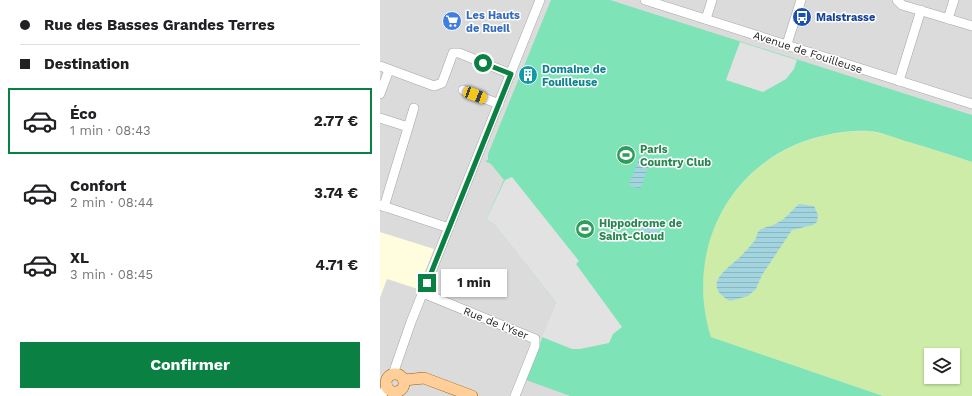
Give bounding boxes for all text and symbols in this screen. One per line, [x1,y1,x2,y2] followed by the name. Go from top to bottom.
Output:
[791,6,813,28] bus stop icon: Maistrasse
[466,9,520,35] place label: Les Hauts de Rueil
[441,10,463,32] supermarket icon: Les Hauts de Rueil
[816,11,875,24] place label: Maistrasse
[44,16,275,34] text: Rue des Basses Grandes Terres
[752,29,864,76] street label: Avenue de Fouilleuse
[474,54,492,72] route start
[44,55,129,73] text: Destination
[542,63,606,89] place label: Domaine de Fouilleuse
[517,64,539,86] building icon: Domaine de Fouilleuse
[462,85,488,105] car
[22,103,58,139] icon: car
[70,105,97,123] text: Éco
[314,112,358,130] text: 2.77 €
[70,123,151,138] text: 1 min · 08:43
[640,143,711,169] place label: Paris Country Club
[615,144,637,166] sports icon: Paris Country Club
[22,175,58,211] icon: car
[70,177,126,195] text: Confort
[314,184,358,202] text: 3.74 €
[70,195,154,210] text: 2 min · 08:44
[599,217,682,243] place label: Hippodrome de Saint-Cloud
[574,218,596,240] sports icon: Hippodrome de Saint-Cloud
[22,247,58,283] icon: car
[70,249,89,267] text: XL
[315,256,358,274] text: 4.71 €
[70,267,153,282] text: 3 min · 08:45
[441,269,507,297] callout: 1 min
[418,274,436,292] route end
[457,275,491,290] text: 1 min
[461,305,531,343] street label: Rue de l'Yser
[20,342,360,388] button: Confirmer
[924,348,960,384] map controls
[924,348,960,384] button: layers

